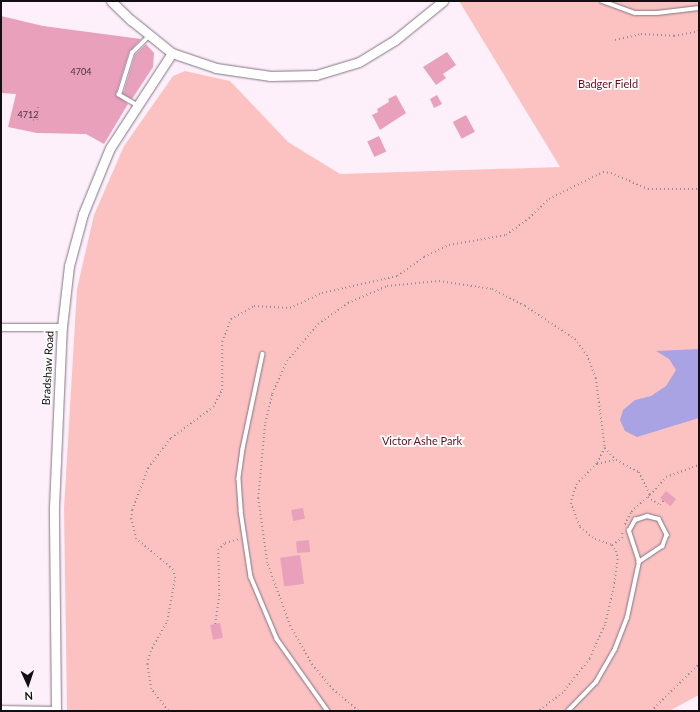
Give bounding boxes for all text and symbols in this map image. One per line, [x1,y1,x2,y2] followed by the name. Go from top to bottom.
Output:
[71,67,91,77] house number: 4704
[578,77,638,91] park label: Badger Field
[18,110,38,120] house number: 4712
[39,330,57,406] street label: Bradshaw Road
[382,434,462,448] park label: Victor Ashe Park
[8,664,48,704] north arrow
[24,690,33,703] text: N

